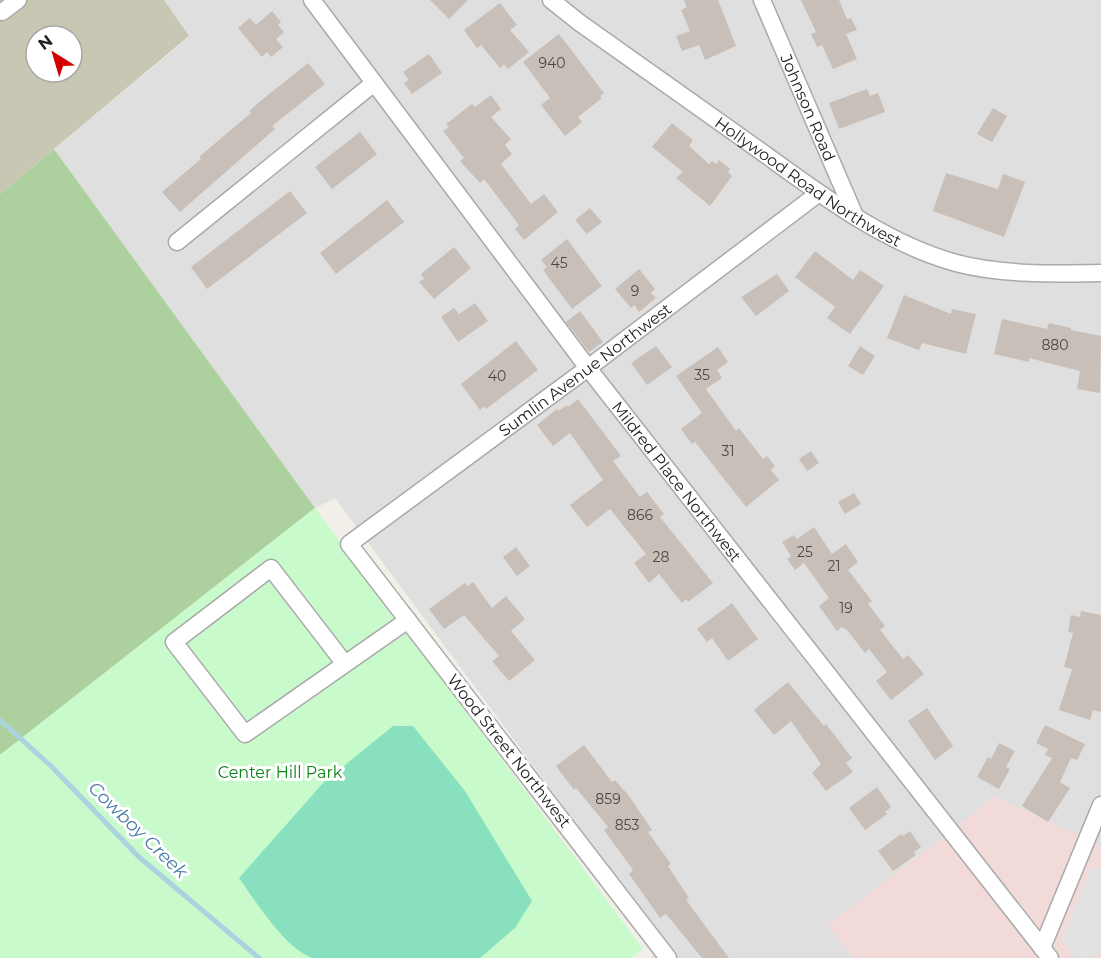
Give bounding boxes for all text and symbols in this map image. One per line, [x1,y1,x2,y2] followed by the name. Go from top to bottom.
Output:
[24,24,84,84] north arrow
[34,31,56,54] text: N
[777,50,840,164] street label: Johnson Road
[538,54,566,72] house number: 940
[711,113,905,250] street label: Hollywood Road Northwest
[550,254,568,272] house number: 45
[631,282,639,300] house number: 9
[495,299,675,440] street label: Sumlin Avenue Northwest
[1041,336,1069,354] house number: 880
[694,366,710,384] house number: 35
[488,367,506,385] house number: 40
[608,397,746,566] street label: Mildred Place Northwest
[722,442,734,460] house number: 31
[627,506,653,524] house number: 866
[797,543,813,561] house number: 25
[653,548,670,566] house number: 28
[827,557,841,575] house number: 21
[839,599,853,617] house number: 19
[443,671,575,832] street label: Wood Street Northwest
[218,763,343,782] park label: Center Hill Park
[84,777,193,884] water label: Cowboy Creek
[595,790,621,808] house number: 859
[615,816,639,834] house number: 853

